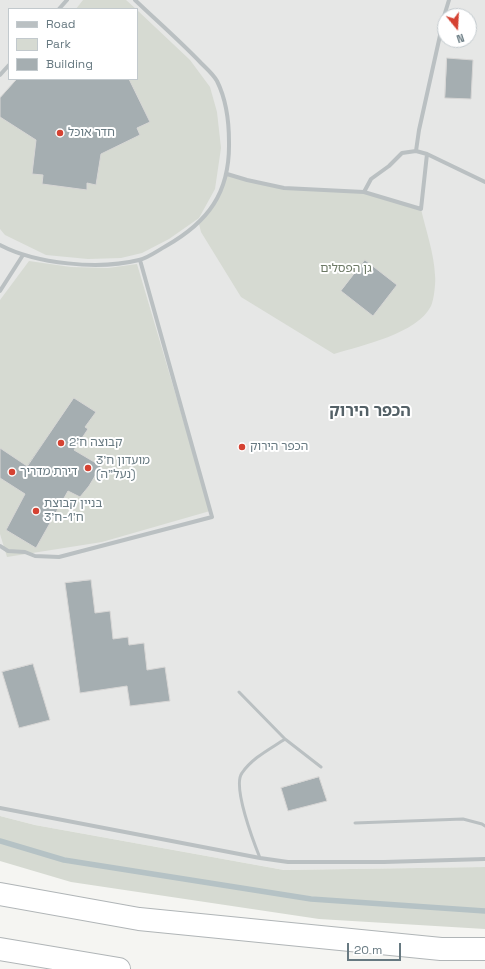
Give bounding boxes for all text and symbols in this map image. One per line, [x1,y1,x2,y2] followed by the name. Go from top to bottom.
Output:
[8,8,138,80] legend
[437,8,477,48] north arrow
[46,16,75,32] text: Road
[455,31,466,46] text: N
[46,36,71,52] text: Park
[46,56,93,72] text: Building
[68,126,115,140] place label: חדר אוכל
[55,128,65,138] marker: חדר אוכל
[320,262,372,276] park label: גן הפסלים
[329,402,411,422] district label: הכפר הירוק
[69,436,122,450] place label: קבוצה ח'2
[56,438,66,448] marker: קבוצה ח'2
[250,440,308,454] place label: הכפר הירוק
[237,442,247,452] marker: הכפר הירוק
[96,454,150,482] place label: מועדון ח'3 (נעל"ה)
[83,463,93,473] marker: מועדון ח'3 (נעל"ה)
[20,465,77,479] place label: דירת מדריך
[7,467,17,477] marker: דירת מדריך
[44,497,102,525] place label: בניין קבוצת ח'1-ח'3
[31,506,41,516] marker: בניין קבוצת ח'1-ח'3
[349,935,403,961] scale bar
[354,942,382,958] text: 20 m

